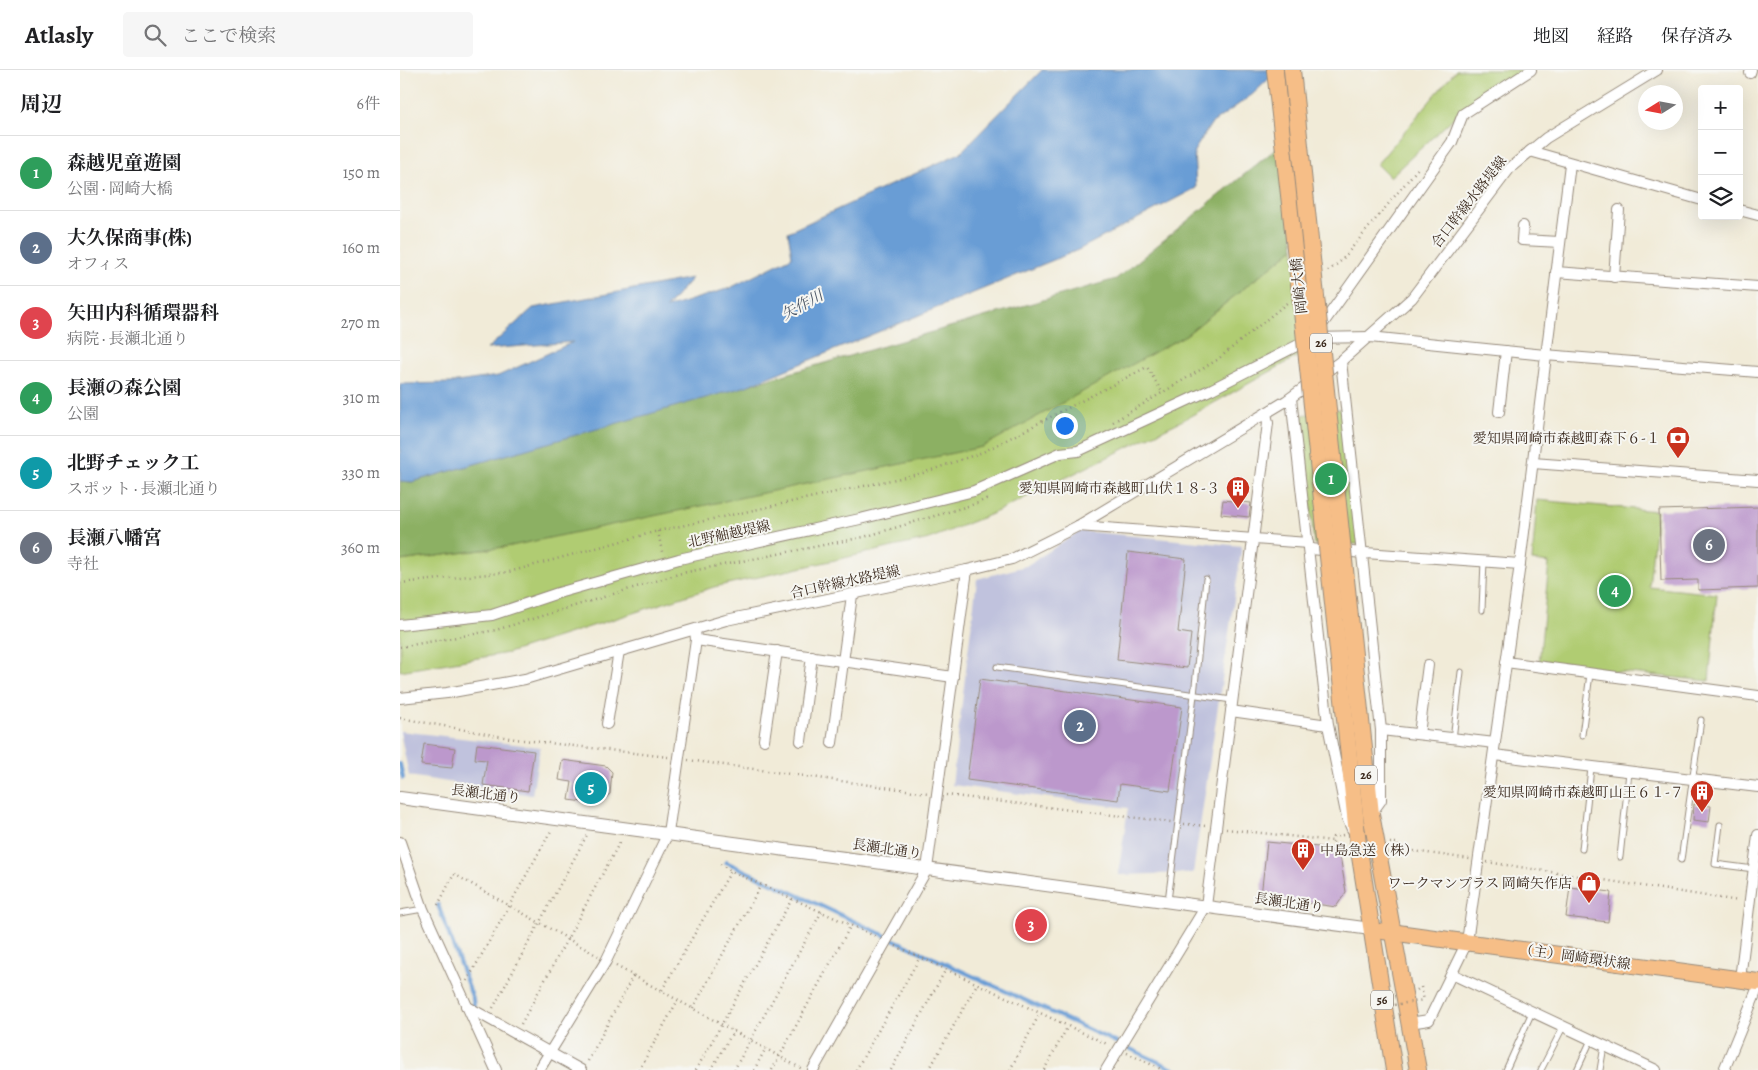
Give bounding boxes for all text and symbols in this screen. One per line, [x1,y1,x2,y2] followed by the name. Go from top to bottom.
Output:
[123,12,473,57] search box
[25,19,93,51] text: Atlasly
[141,21,169,49] icon: search
[181,23,276,49] text: ここで検索
[1533,24,1569,48] text: 地図
[1597,24,1633,48] text: 経路
[1661,24,1733,48] text: 保存済み
[1638,85,1683,130] north arrow
[1698,85,1743,220] map controls
[1698,85,1743,130] button: +
[20,90,62,118] text: 周辺
[357,93,380,115] text: 6件
[1698,130,1743,175] button: −
[67,150,181,176] text: 森越児童遊園
[1427,152,1511,252] street label: 合口幹線水路堤線
[33,162,39,184] text: 1
[343,162,380,184] text: 150 m
[1698,175,1743,220] button: layers
[67,178,173,200] text: 公園 · 岡崎大橋
[67,225,192,251] text: 大久保商事(株)
[32,237,40,259] text: 2
[342,237,380,259] text: 160 m
[67,253,129,275] text: オフィス
[1287,257,1311,315] street label: 岡崎大橋
[777,284,828,325] water label: 矢作川
[67,300,219,326] text: 矢田内科循環器科
[33,312,39,334] text: 3
[341,312,380,334] text: 270 m
[67,328,189,350] text: 病院 · 長瀬北通り
[1310,334,1332,352] road number: 26
[67,375,181,401] text: 長瀬の森公園
[32,387,40,409] text: 4
[343,387,380,409] text: 310 m
[67,403,99,425] text: 公園
[1052,413,1078,439] your location
[1665,425,1691,459] bank icon: 愛知県岡崎市森越町森下６‐１
[1473,429,1660,448] place label: 愛知県岡崎市森越町森下６‐１
[67,450,199,476] text: 北野チェック工
[1315,460,1347,498] pin: 1
[33,462,39,484] text: 5
[342,462,380,484] text: 330 m
[1225,475,1251,509] building icon: 愛知県岡崎市森越町山伏１８‐３
[67,478,221,500] text: スポット · 長瀬北通り
[1019,479,1220,498] place label: 愛知県岡崎市森越町山伏１８‐３
[686,516,772,552] street label: 北野舳越堤線
[67,525,162,551] text: 長瀬八幡宮
[1693,526,1725,564] pin: 6
[32,537,40,559] text: 6
[341,537,380,559] text: 360 m
[67,553,99,575] text: 寺社
[788,561,902,603] street label: 合口幹線水路堤線
[1599,572,1631,610] pin: 4
[1064,707,1096,745] pin: 2
[1355,766,1377,784] road number: 26
[575,769,607,807] pin: 5
[1689,779,1715,813] building icon: 愛知県岡崎市森越町山王６１‐７
[450,780,522,808] street label: 長瀬北通り
[1483,783,1684,802] place label: 愛知県岡崎市森越町山王６１‐７
[851,835,923,863] street label: 長瀬北通り
[1290,837,1316,871] building icon: 中島急送（株）
[1320,841,1418,860] place label: 中島急送（株）
[1576,870,1602,904] shop icon: ワークマンプラス 岡崎矢作店
[1388,874,1572,893] place label: ワークマンプラス 岡崎矢作店
[1253,889,1325,917] street label: 長瀬北通り
[1015,906,1047,944] pin: 3
[1518,940,1632,974] street label: （主）岡崎環状線
[1371,990,1393,1010] road number: 56

